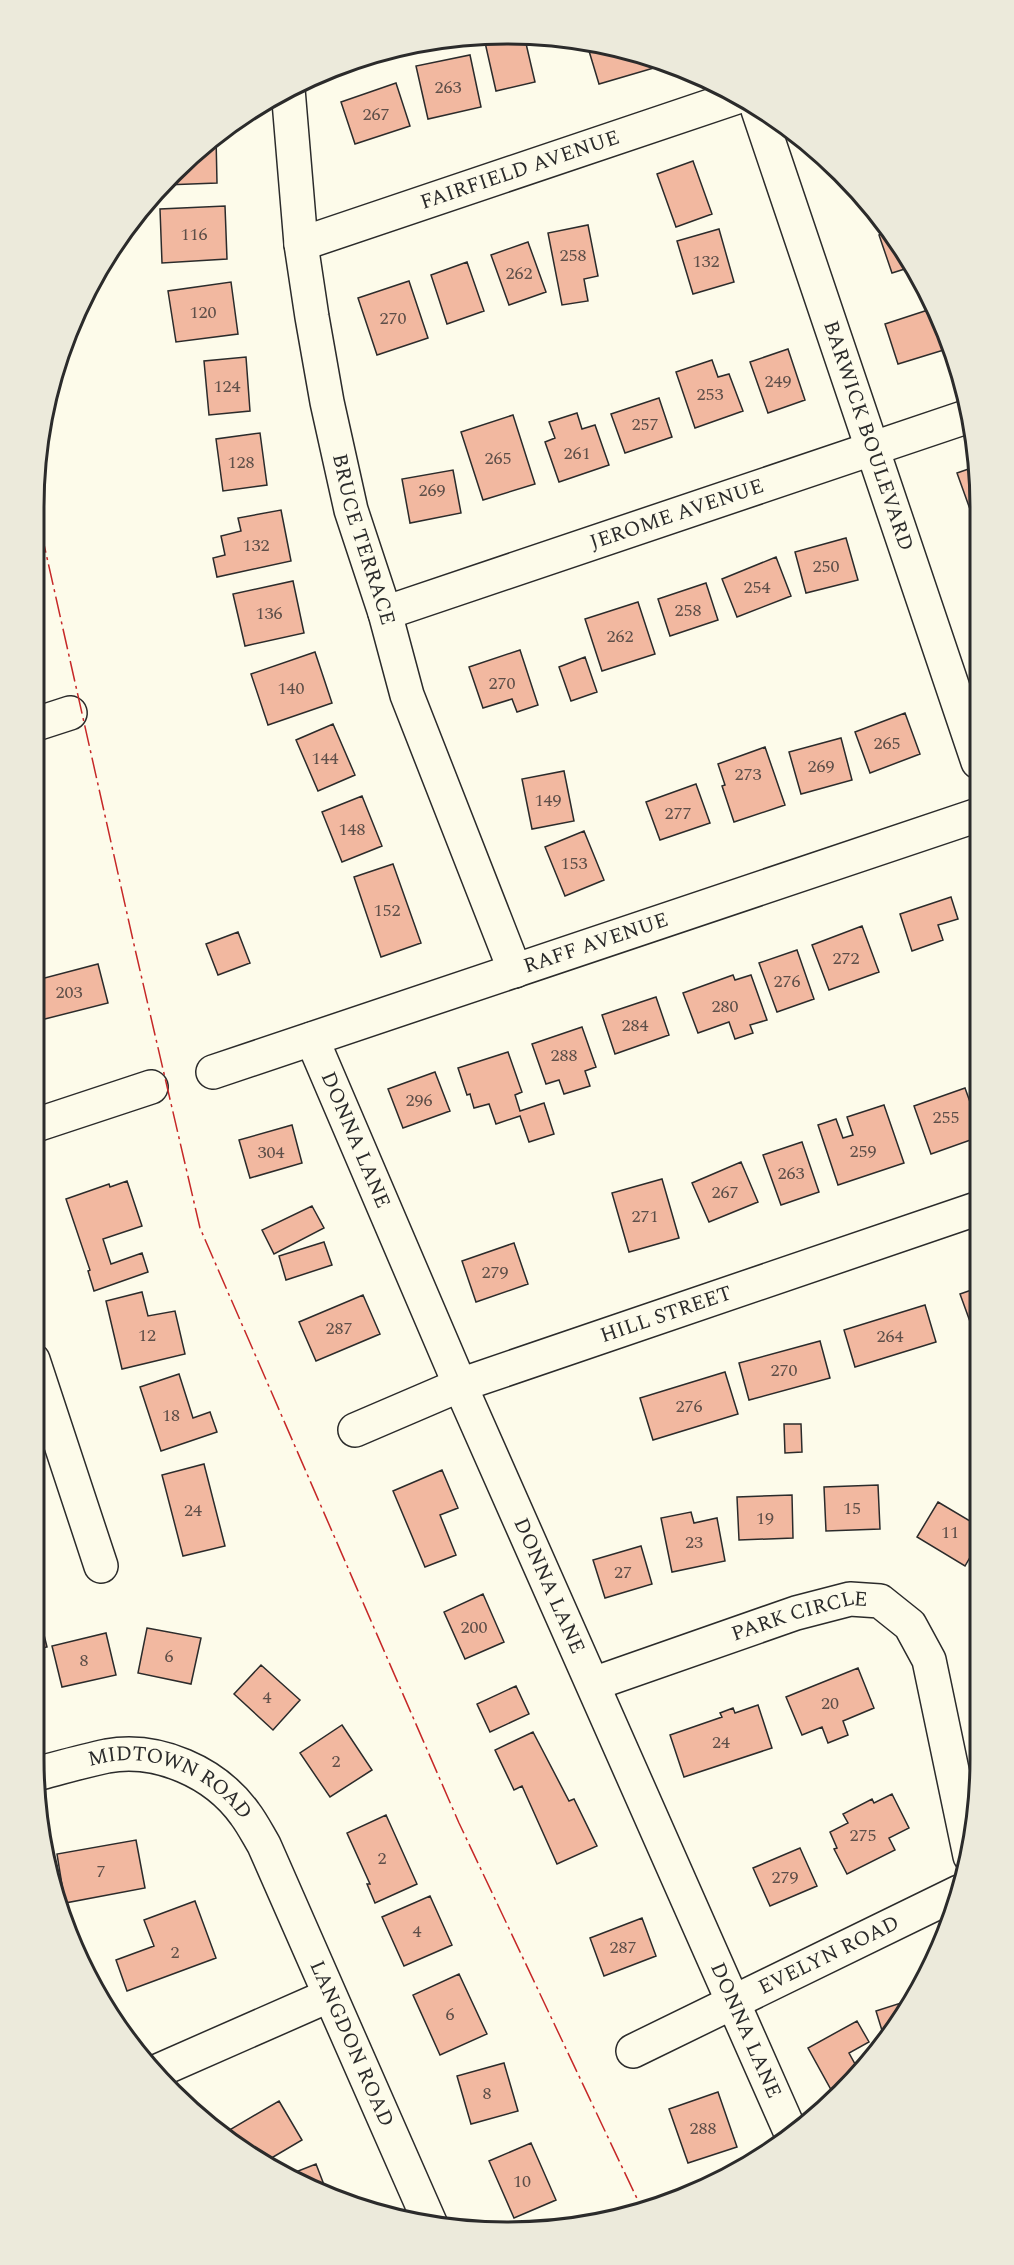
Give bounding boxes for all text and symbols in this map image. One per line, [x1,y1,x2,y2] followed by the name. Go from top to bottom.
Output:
[435,74,462,101] house number: 263
[363,101,390,128] house number: 267
[416,122,624,219] street label: FAIRFIELD AVENUE
[181,221,208,248] house number: 116
[560,242,587,269] house number: 258
[693,248,720,275] house number: 132
[506,260,533,287] house number: 262
[190,299,217,326] house number: 120
[380,305,407,332] house number: 270
[814,317,922,555] street label: BARWICK BOULEVARD
[765,368,792,395] house number: 249
[214,373,241,400] house number: 124
[697,381,724,408] house number: 253
[632,411,659,438] house number: 257
[564,440,591,467] house number: 261
[485,445,512,472] house number: 265
[228,449,255,476] house number: 128
[323,451,404,629] street label: BRUCE TERRACE
[586,470,768,559] street label: JEROME AVENUE
[419,477,446,504] house number: 269
[243,532,270,559] house number: 132
[813,553,840,580] house number: 250
[744,574,771,601] house number: 254
[675,597,702,624] house number: 258
[256,600,283,627] house number: 136
[607,623,634,650] house number: 262
[489,670,516,697] house number: 270
[278,675,305,702] house number: 140
[874,730,901,757] house number: 265
[312,745,339,772] house number: 144
[808,753,835,780] house number: 269
[735,761,762,788] house number: 273
[535,787,562,814] house number: 149
[665,800,692,827] house number: 277
[339,816,366,843] house number: 148
[561,850,588,877] house number: 153
[374,897,401,924] house number: 152
[519,904,673,983] street label: RAFF AVENUE
[833,945,860,972] house number: 272
[774,968,801,995] house number: 276
[56,979,83,1006] house number: 203
[712,993,739,1020] house number: 280
[622,1012,649,1039] house number: 284
[551,1042,578,1069] house number: 288
[312,1067,399,1214] street label: DONNA LANE
[406,1087,433,1114] house number: 296
[933,1104,960,1131] house number: 255
[850,1138,877,1165] house number: 259
[258,1139,285,1166] house number: 304
[778,1160,805,1187] house number: 263
[712,1179,739,1206] house number: 267
[632,1203,659,1230] house number: 271
[482,1259,509,1286] house number: 279
[596,1277,736,1352] street label: HILL STREET
[326,1315,353,1342] house number: 287
[138,1322,156,1349] house number: 12
[877,1323,904,1350] house number: 264
[771,1357,798,1384] house number: 270
[676,1393,703,1420] house number: 276
[162,1402,180,1429] house number: 18
[843,1495,861,1522] house number: 15
[184,1497,202,1524] house number: 24
[756,1505,774,1532] house number: 19
[505,1513,593,1659] street label: DONNA LANE
[941,1519,959,1546] house number: 11
[685,1529,703,1556] house number: 23
[614,1559,632,1586] house number: 27
[727,1583,869,1650] street label: PARK CIRCLE
[461,1614,488,1641] house number: 200
[165,1643,174,1670] house number: 6
[80,1647,89,1674] house number: 8
[263,1684,272,1711] house number: 4
[821,1690,839,1717] house number: 20
[712,1729,730,1756] house number: 24
[85,1738,260,1827] street label: MIDTOWN ROAD
[332,1748,341,1775] house number: 2
[850,1822,877,1849] house number: 275
[378,1845,387,1872] house number: 2
[97,1858,106,1885] house number: 7
[772,1864,799,1891] house number: 279
[753,1907,905,2004] street label: EVELYN ROAD
[413,1918,422,1945] house number: 4
[610,1934,637,1961] house number: 287
[171,1939,180,1966] house number: 2
[301,1955,402,2132] street label: LANGDON ROAD
[701,1957,790,2104] street label: DONNA LANE
[446,2001,455,2028] house number: 6
[483,2080,492,2107] house number: 8
[690,2115,717,2142] house number: 288
[513,2168,531,2195] house number: 10

